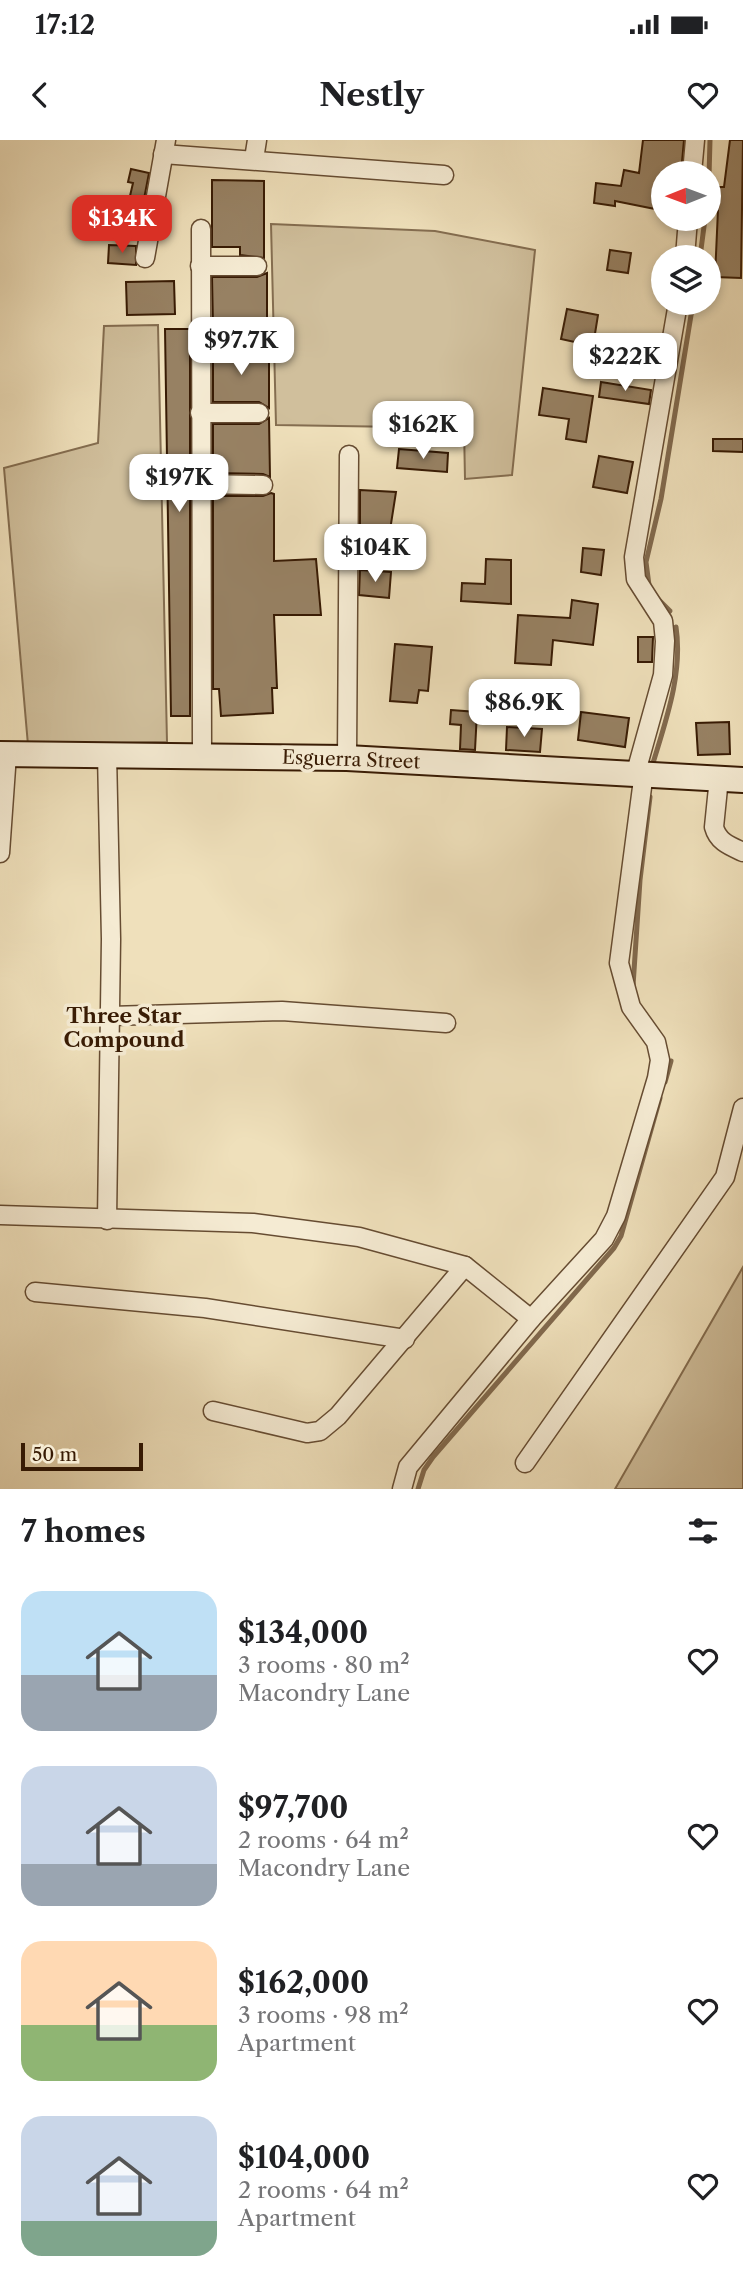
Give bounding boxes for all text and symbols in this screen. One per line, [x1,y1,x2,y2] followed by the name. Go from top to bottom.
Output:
[35,9,95,41] text: 17:12
[319,75,424,114] text: Nestly
[21,76,59,114] icon: back
[684,76,722,114] icon: heart
[651,161,721,231] north arrow
[651,161,721,315] map controls
[73,195,171,255] pin: $134K
[88,204,156,232] text: $134K
[651,245,721,315] button: layers
[184,317,298,377] pin: $97.7K
[204,326,278,354] text: $97.7K
[576,334,674,393] pin: $222K
[589,342,661,370] text: $222K
[374,402,472,461] pin: $162K
[389,410,457,438] text: $162K
[130,454,228,514] pin: $197K
[145,463,213,491] text: $197K
[326,524,424,584] pin: $104K
[340,533,410,561] text: $104K
[467,680,581,739] pin: $86.9K
[485,688,563,716] text: $86.9K
[281,746,421,773] street label: Esguerra Street
[64,1003,184,1052] district label: Three Star Compound
[21,1440,144,1472] scale bar
[32,1443,77,1466] text: 50 m
[684,1512,722,1550] icon: filters
[21,1513,146,1550] text: 7 homes
[238,1614,368,1651] text: $134,000
[77,1619,161,1703] icon: home
[684,1642,722,1680] icon: heart
[238,1651,410,1679] text: 3 rooms · 80 m²
[238,1679,410,1707] text: Macondry Lane
[238,1789,348,1826] text: $97,700
[77,1794,161,1878] icon: home
[684,1817,722,1855] icon: heart
[238,1826,409,1854] text: 2 rooms · 64 m²
[238,1854,410,1882] text: Macondry Lane
[238,1964,369,2001] text: $162,000
[77,1969,161,2053] icon: home
[684,1992,722,2030] icon: heart
[238,2001,409,2029] text: 3 rooms · 98 m²
[238,2029,356,2057] text: Apartment
[238,2139,370,2176] text: $104,000
[77,2144,161,2228] icon: home
[684,2167,722,2205] icon: heart
[238,2176,409,2204] text: 2 rooms · 64 m²
[238,2204,356,2232] text: Apartment

